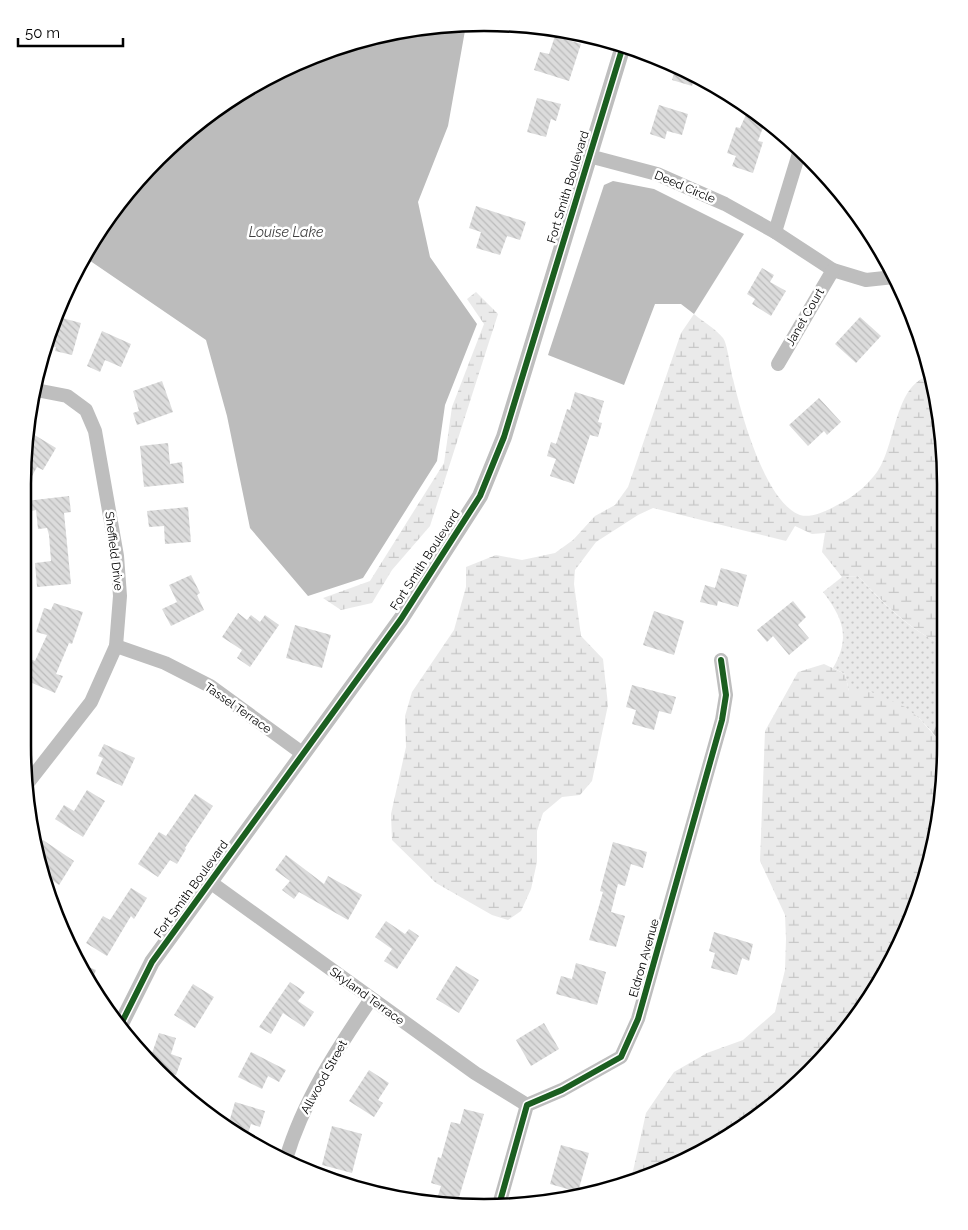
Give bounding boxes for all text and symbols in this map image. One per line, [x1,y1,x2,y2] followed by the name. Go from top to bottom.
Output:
[18,15,122,47] scale bar
[25,24,60,42] text: 50 m
[544,129,592,245] street label: Fort Smith Boulevard
[652,168,718,206] street label: Deed Circle
[249,224,324,240] water label: Louise Lake
[783,286,827,348] street label: Janet Court
[387,507,463,613] street label: Fort Smith Boulevard
[102,511,126,591] street label: Sheffield Drive
[202,680,274,736] street label: Tassel Terrace
[151,838,231,940] street label: Fort Smith Boulevard
[626,917,662,999] street label: Eldron Avenue
[327,964,407,1028] street label: Skyland Terrace
[298,1038,350,1116] street label: Allwood Street

